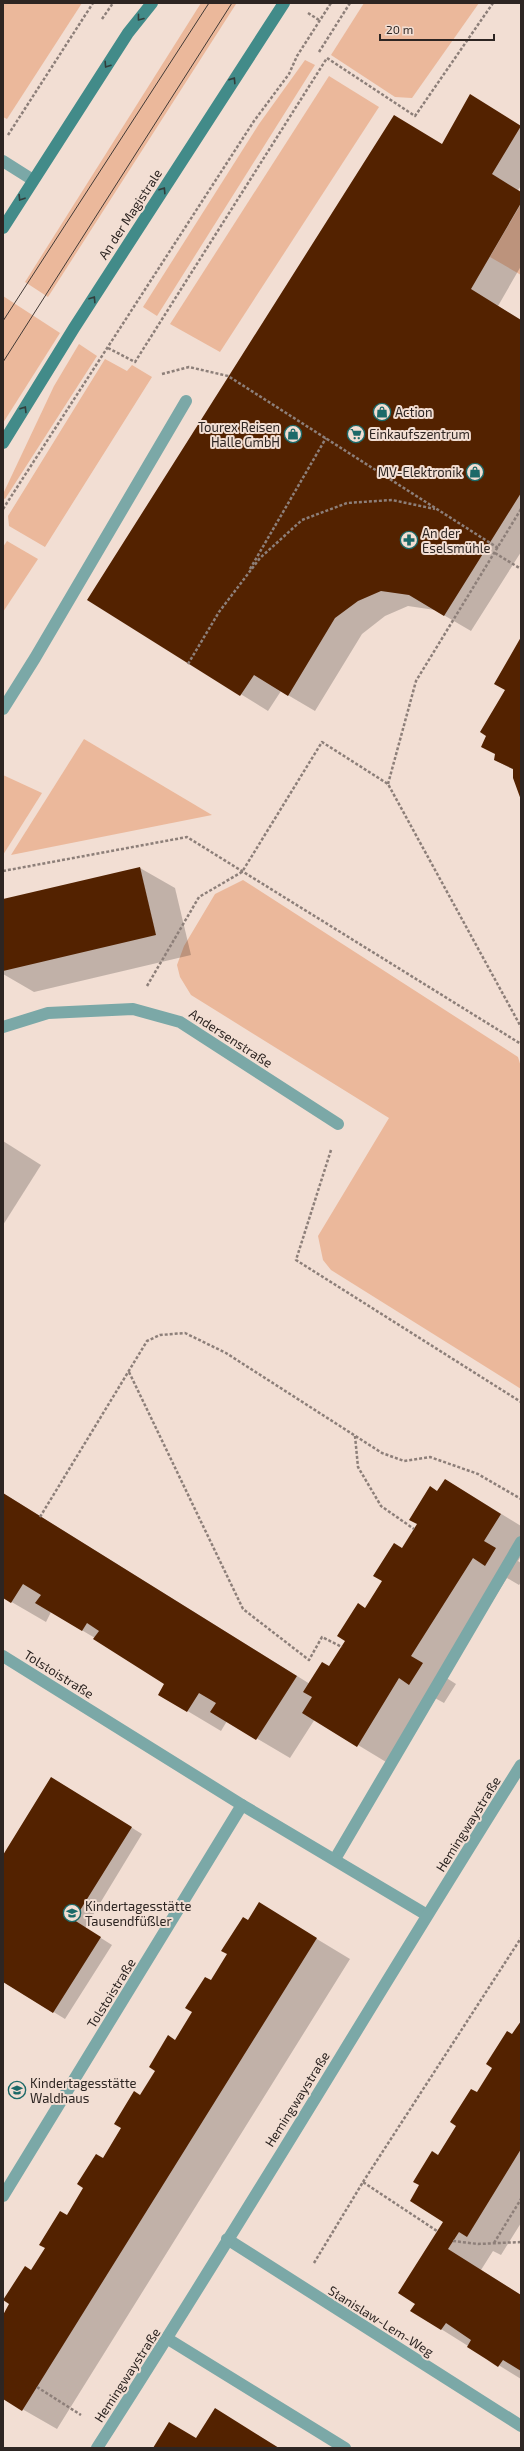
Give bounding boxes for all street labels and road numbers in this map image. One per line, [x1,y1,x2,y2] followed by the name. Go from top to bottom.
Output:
[95,166,165,262] street label: An der Magistrale
[186,1005,276,1071] street label: Andersenstraße
[21,1646,97,1702] street label: Tolstoistraße
[432,1773,504,1875] street label: Hemingwaystraße
[83,1955,139,2031] street label: Tolstoistraße
[261,2048,333,2150] street label: Hemingwaystraße
[325,2282,437,2360] street label: Stanislaw-Lem-Weg
[90,2325,164,2425] street label: Hemingwaystraße

